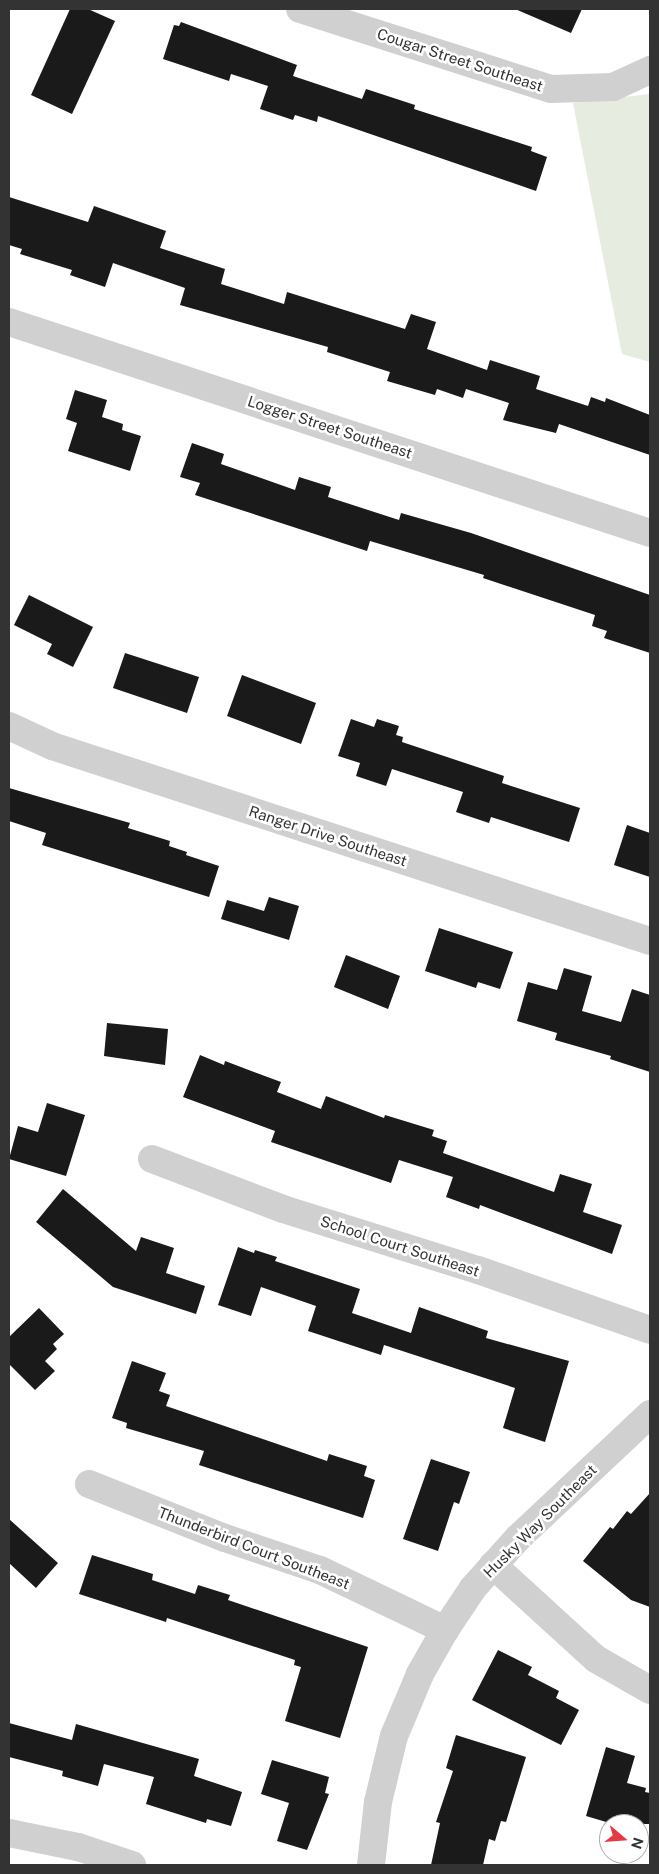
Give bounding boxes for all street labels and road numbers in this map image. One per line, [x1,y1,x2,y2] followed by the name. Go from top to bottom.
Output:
[375,25,545,95] street label: Cougar Street Southeast
[245,392,415,462] street label: Logger Street Southeast
[247,802,409,870] street label: Ranger Drive Southeast
[318,1212,482,1280] street label: School Court Southeast
[480,1461,600,1581] street label: Husky Way Southeast
[156,1503,352,1593] street label: Thunderbird Court Southeast

